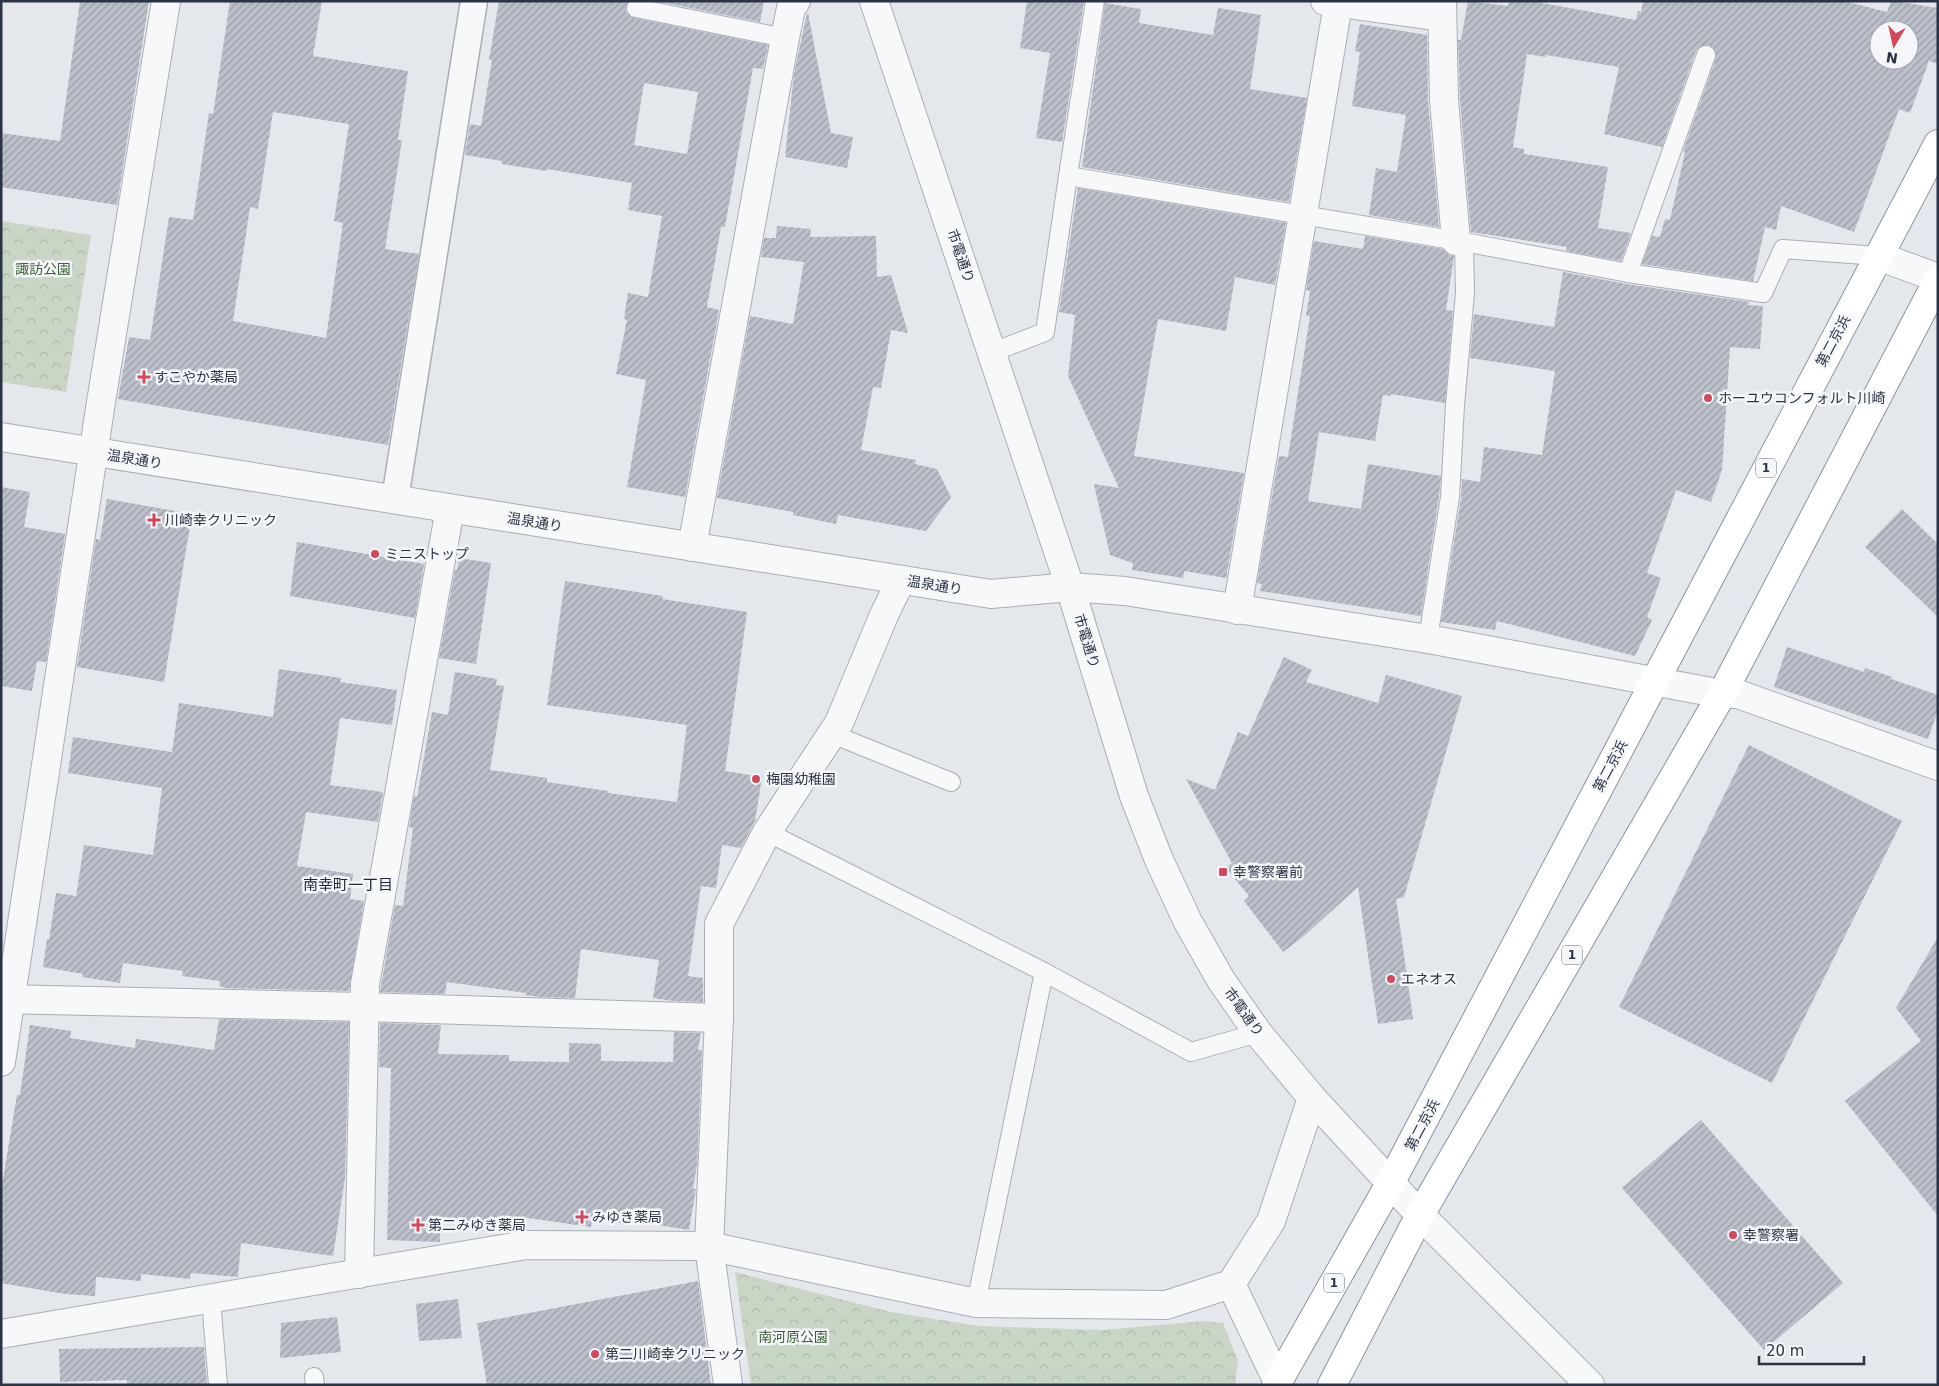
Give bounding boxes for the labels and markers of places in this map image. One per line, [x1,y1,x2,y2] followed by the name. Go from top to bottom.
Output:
[154,369,238,385] place label: すこやか薬局
[138,371,150,383] marker: すこやか薬局
[1718,390,1886,406] place label: ホーユウコンフォルト川崎
[1702,392,1714,404] marker: ホーユウコンフォルト川崎
[165,512,277,528] place label: 川崎幸クリニック
[147,513,161,527] marker: 川崎幸クリニック
[385,546,469,562] place label: ミニストップ
[369,548,381,560] marker: ミニストップ
[766,771,836,787] place label: 梅園幼稚園
[750,773,762,785] marker: 梅園幼稚園
[1233,864,1303,880] place label: 幸警察署前
[1217,866,1229,878] marker: 幸警察署前
[1401,971,1457,987] place label: エネオス
[1385,973,1397,985] marker: エネオス
[592,1209,662,1225] place label: みゆき薬局
[576,1211,588,1223] marker: みゆき薬局
[428,1217,526,1233] place label: 第二みゆき薬局
[412,1219,424,1231] marker: 第二みゆき薬局
[1743,1227,1799,1243] place label: 幸警察署
[1727,1229,1739,1241] marker: 幸警察署
[605,1346,745,1362] place label: 第二川崎幸クリニック
[589,1348,601,1360] marker: 第二川崎幸クリニック

